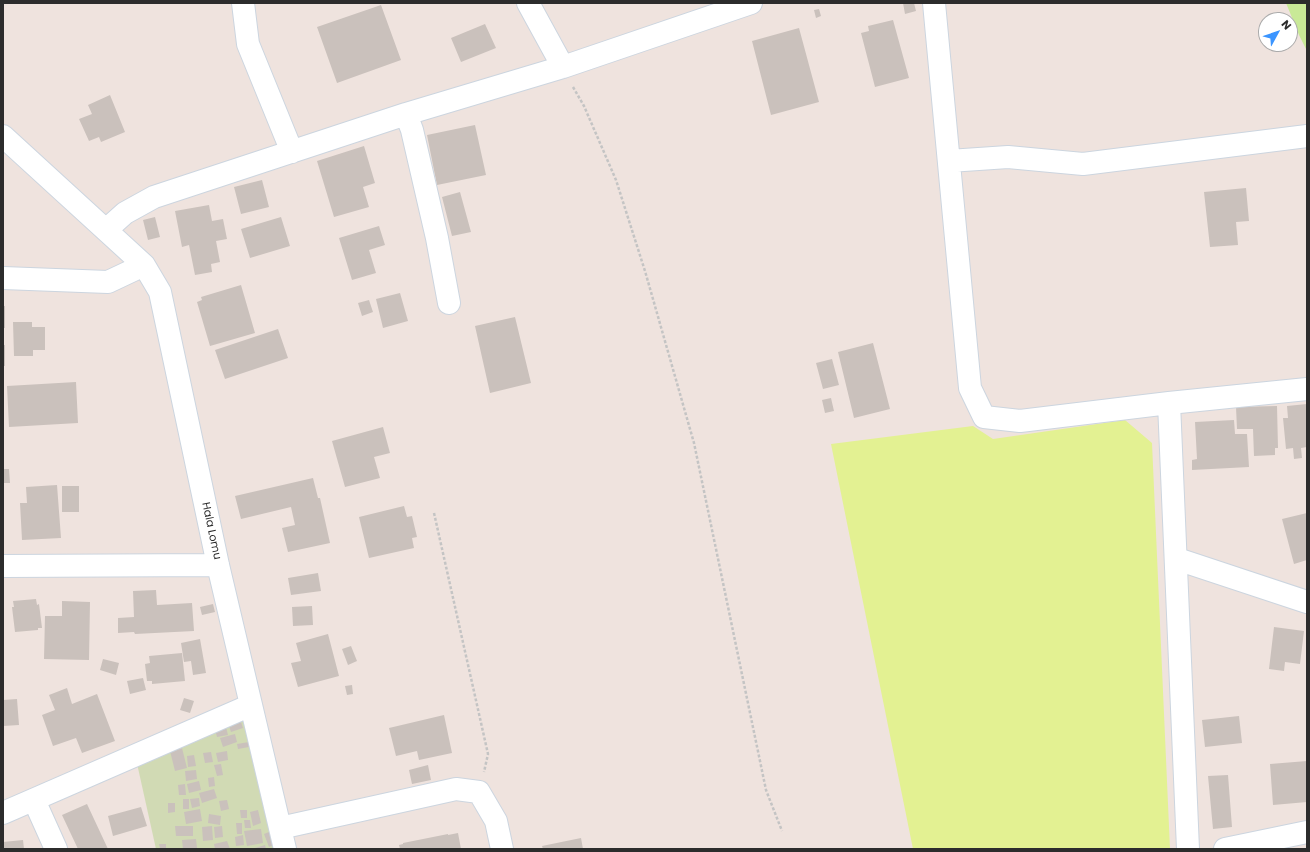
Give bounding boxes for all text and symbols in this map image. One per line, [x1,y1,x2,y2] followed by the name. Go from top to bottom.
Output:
[1258,12,1298,52] north arrow
[1278,17,1295,33] text: N
[198,501,224,561] street label: Hala Lomu

